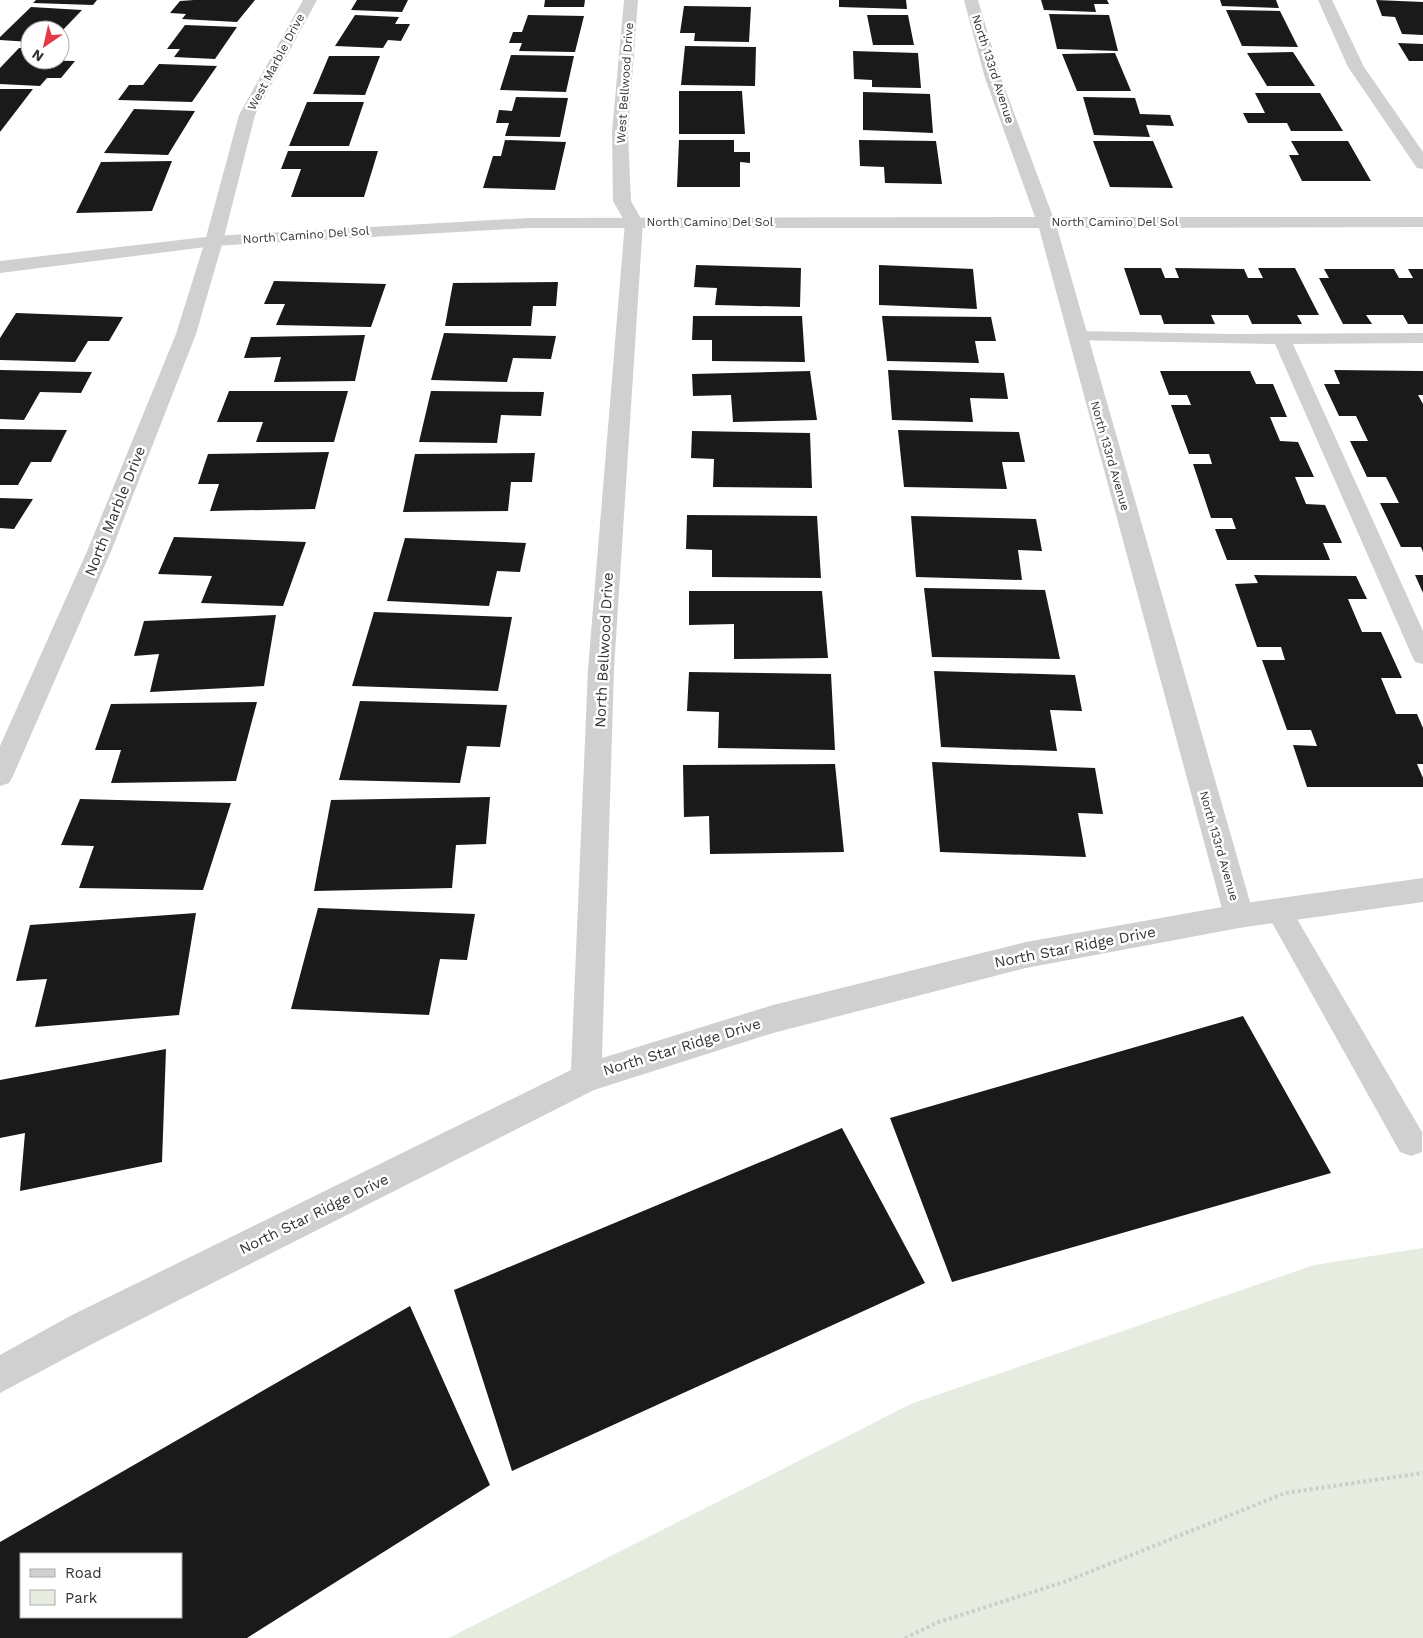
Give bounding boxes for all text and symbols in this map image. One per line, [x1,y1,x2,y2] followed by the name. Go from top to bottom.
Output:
[245,11,307,113] street label: West Marble Drive
[969,13,1017,125] street label: North 133rd Avenue
[20,20,70,70] north arrow
[614,22,636,144] street label: West Bellwood Drive
[29,46,47,65] text: N
[647,215,774,229] street label: North Camino Del Sol
[1052,215,1179,229] street label: North Camino Del Sol
[242,224,370,246] street label: North Camino Del Sol
[1088,399,1132,513] street label: North 133rd Avenue
[81,443,149,579] street label: North Marble Drive
[591,572,617,728] street label: North Bellwood Drive
[1197,789,1241,903] street label: North 133rd Avenue
[993,923,1157,971] street label: North Star Ridge Drive
[601,1014,763,1080] street label: North Star Ridge Drive
[236,1170,392,1258] street label: North Star Ridge Drive
[20,1553,182,1618] legend
[65,1564,102,1582] text: Road
[65,1589,98,1607] text: Park

